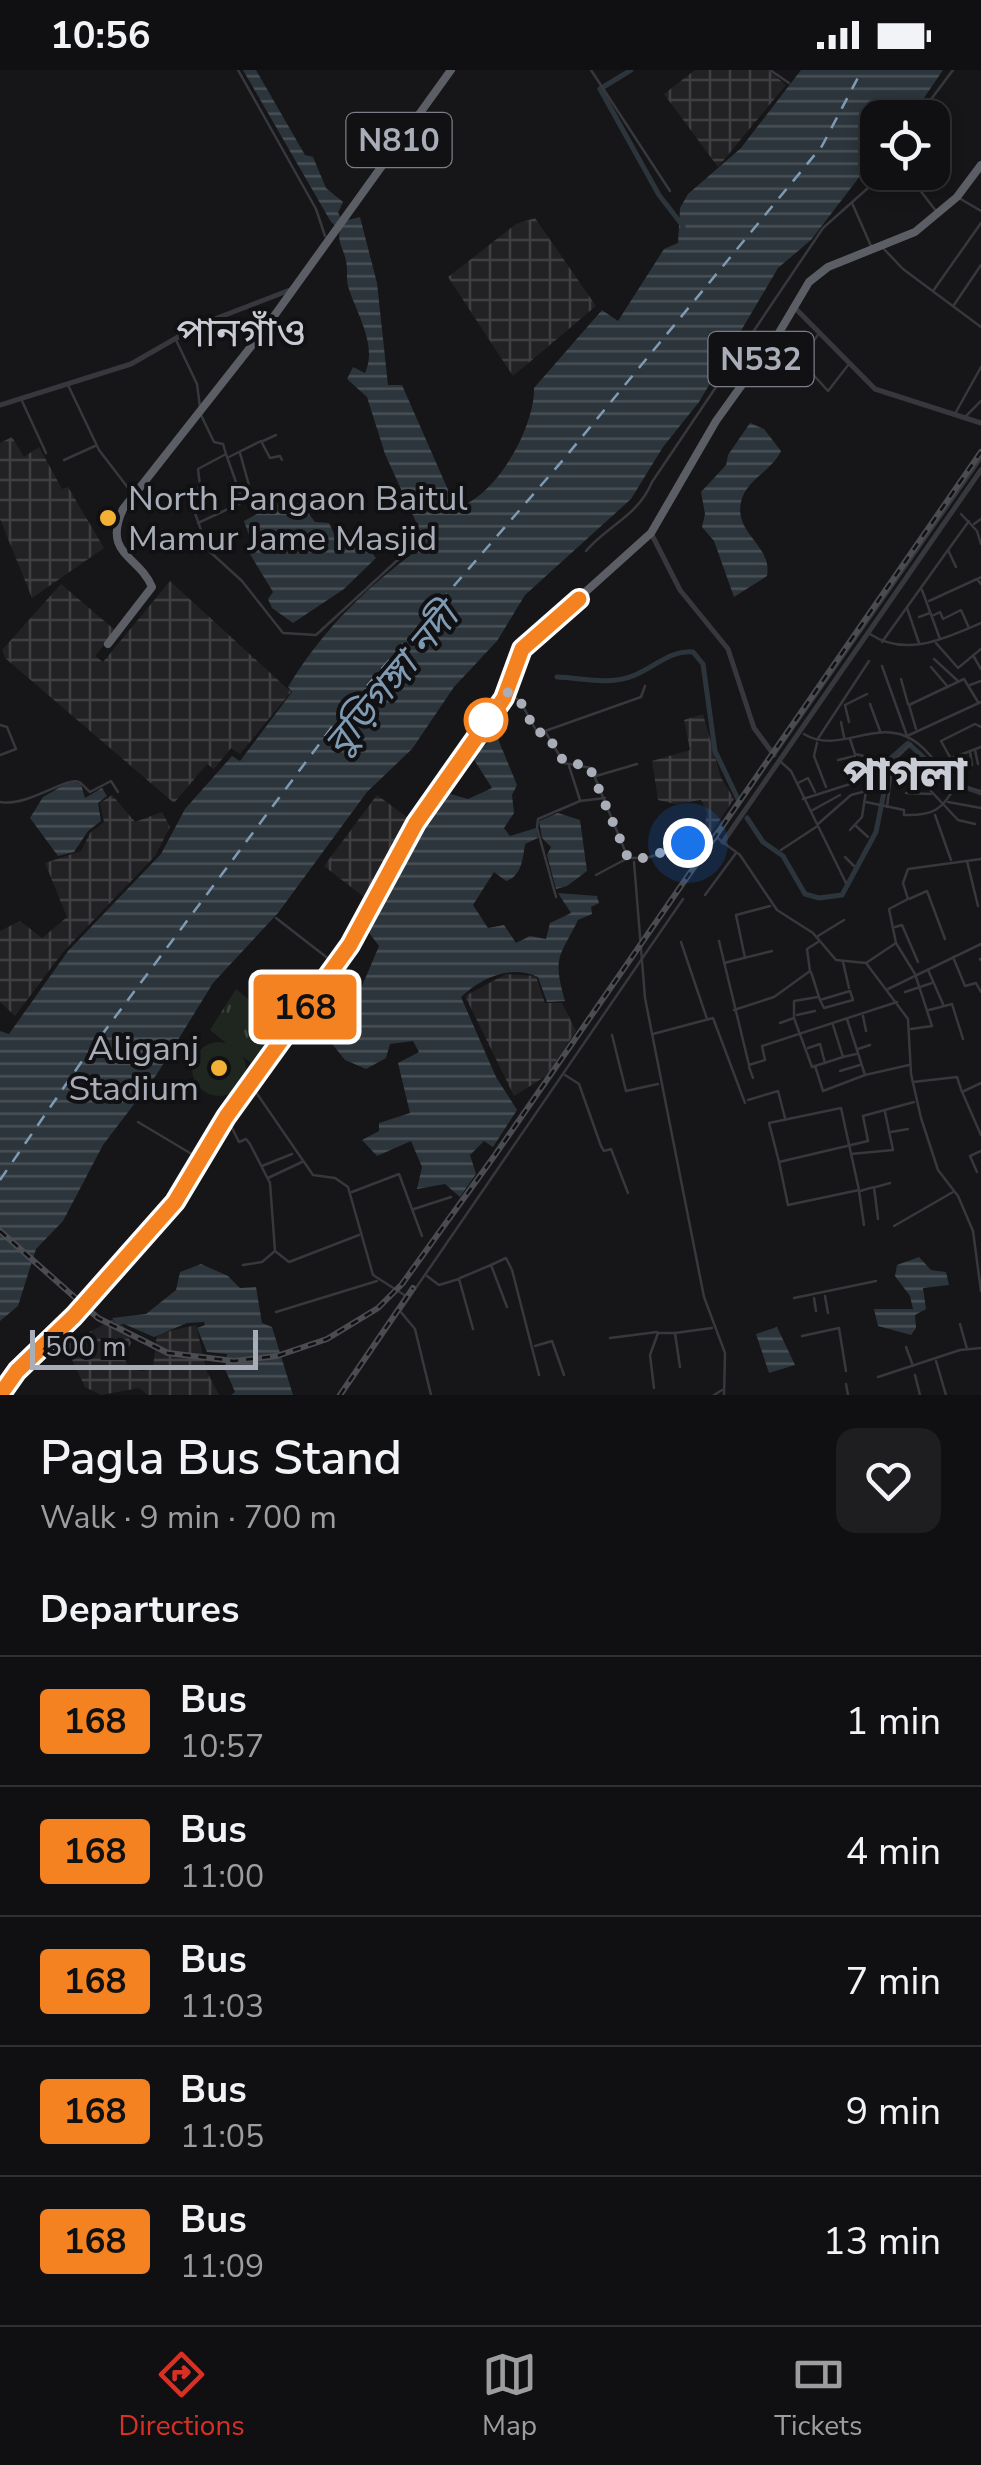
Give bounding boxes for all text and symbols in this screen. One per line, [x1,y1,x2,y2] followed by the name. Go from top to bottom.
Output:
[50,10,151,61] text: 10:56
[860,100,950,190] map controls
[860,100,950,190] button: locate
[346,113,452,167] road number: N810
[176,306,306,360] district label: পানগাঁও
[708,332,814,386] road number: N532
[128,475,468,562] place label: North Pangaon Baitul Mamur Jame Masjid
[97,507,119,529] marker: North Pangaon Baitul Mamur Jame Masjid
[313,588,475,767] water label: বুড়িগঙ্গা নদী
[465,699,507,741] unlabelled marker
[843,745,968,806] district label: পাগলা
[663,818,713,868] your location
[248,974,362,1040] line badge: 168
[273,984,337,1031] text: 168
[69,1025,199,1112] place label: Aliganj Stadium
[208,1057,230,1079] marker: Aliganj Stadium
[30,1325,258,1370] scale bar
[45,1328,127,1366] text: 500 m
[40,1425,402,1491] text: Pagla Bus Stand
[836,1428,941,1533] button: heart
[40,1496,337,1539] text: Walk · 9 min · 700 m
[40,1584,239,1635] text: Departures
[180,1674,247,1725] text: Bus
[846,1696,941,1747] text: 1 min
[63,1698,127,1745] text: 168
[180,1725,264,1768] text: 10:57
[180,1804,247,1855] text: Bus
[846,1826,941,1877] text: 4 min
[63,1828,127,1875] text: 168
[180,1855,264,1898] text: 11:00
[180,1934,247,1985] text: Bus
[846,1956,941,2007] text: 7 min
[63,1958,127,2005] text: 168
[180,1985,264,2028] text: 11:03
[180,2064,247,2115] text: Bus
[846,2086,941,2137] text: 9 min
[63,2088,127,2135] text: 168
[180,2115,264,2158] text: 11:05
[180,2194,247,2245] text: Bus
[823,2216,941,2267] text: 13 min
[63,2218,127,2265] text: 168
[180,2245,264,2288] text: 11:09
[119,2347,245,2445] tab: Directions
[482,2347,537,2445] tab: Map
[774,2347,862,2445] tab: Tickets

